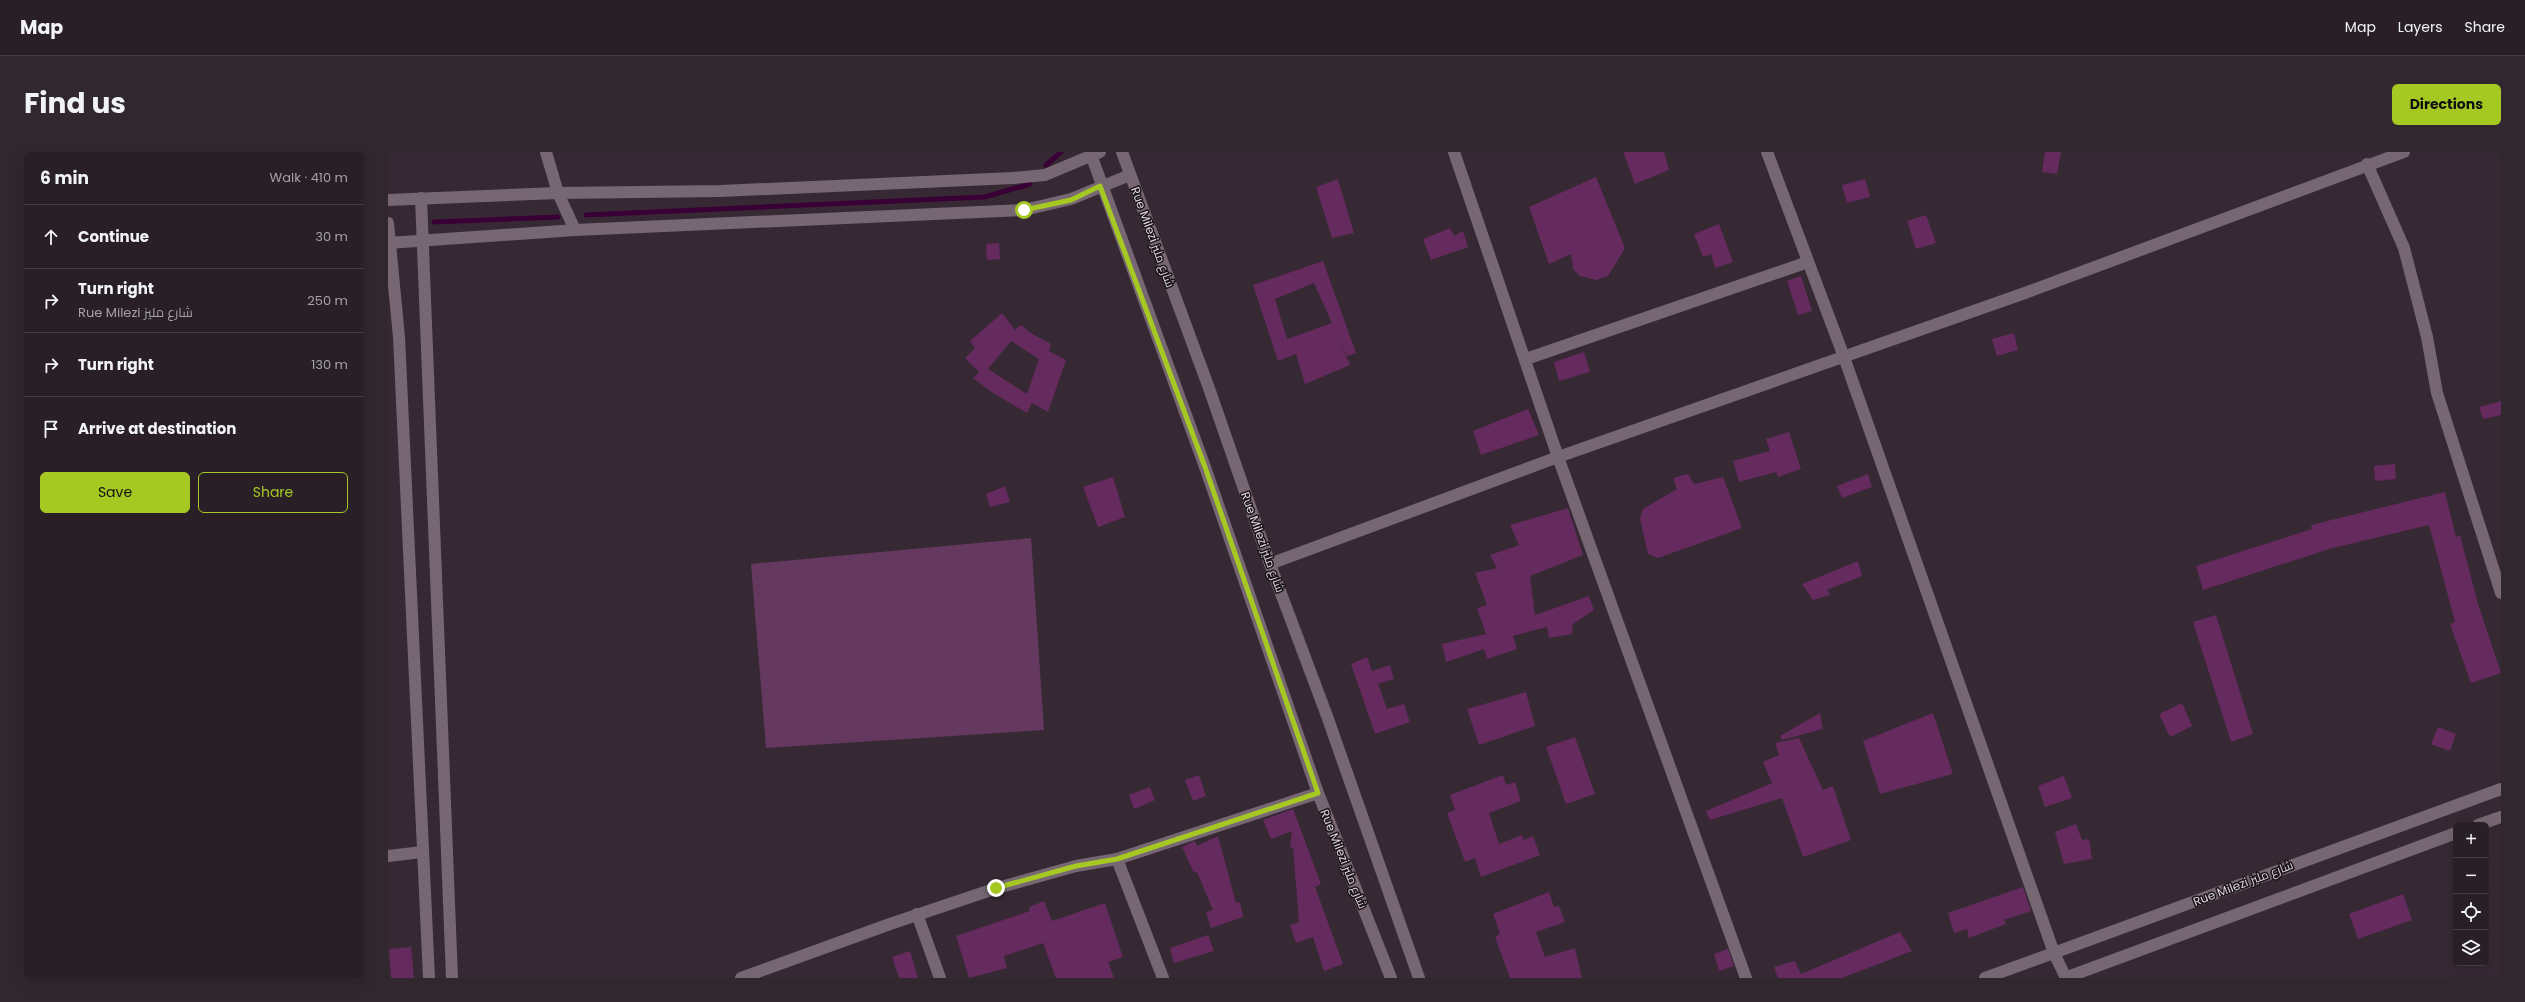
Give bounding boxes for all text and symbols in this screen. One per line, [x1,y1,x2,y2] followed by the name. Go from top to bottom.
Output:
[20,14,63,41] text: Map
[2345,17,2376,37] text: Map
[2398,17,2442,37] text: Layers
[2464,17,2505,37] text: Share
[24,84,126,123] text: Find us
[2392,84,2501,125] button: Directions
[40,166,89,190] text: 6 min
[270,168,348,187] text: Walk · 410 m
[1127,184,1179,290] street label: Rue Milezi شارع مليز
[1015,201,1033,219] route start
[40,226,62,248] icon: ahead
[78,226,149,247] text: Continue
[315,227,348,246] text: 30 m
[78,278,154,299] text: Turn right
[40,290,62,312] icon: right
[307,291,348,310] text: 250 m
[78,303,193,322] text: Rue Milezi شارع مليز
[40,354,62,376] icon: right
[78,354,154,375] text: Turn right
[311,355,348,374] text: 130 m
[40,418,62,440] icon: arrive
[78,418,236,439] text: Arrive at destination
[40,472,190,513] button: Save
[198,472,348,513] button: Share
[1237,489,1289,595] street label: Rue Milezi شارع مليز
[1316,807,1372,911] street label: Rue Milezi شارع مليز
[2453,822,2489,966] map controls
[2453,822,2489,858] button: +
[2191,856,2296,910] street label: Rue Milezi شارع مليز
[2453,858,2489,894] button: −
[987,879,1005,897] route end
[2453,894,2489,930] button: locate
[2453,930,2489,966] button: layers

